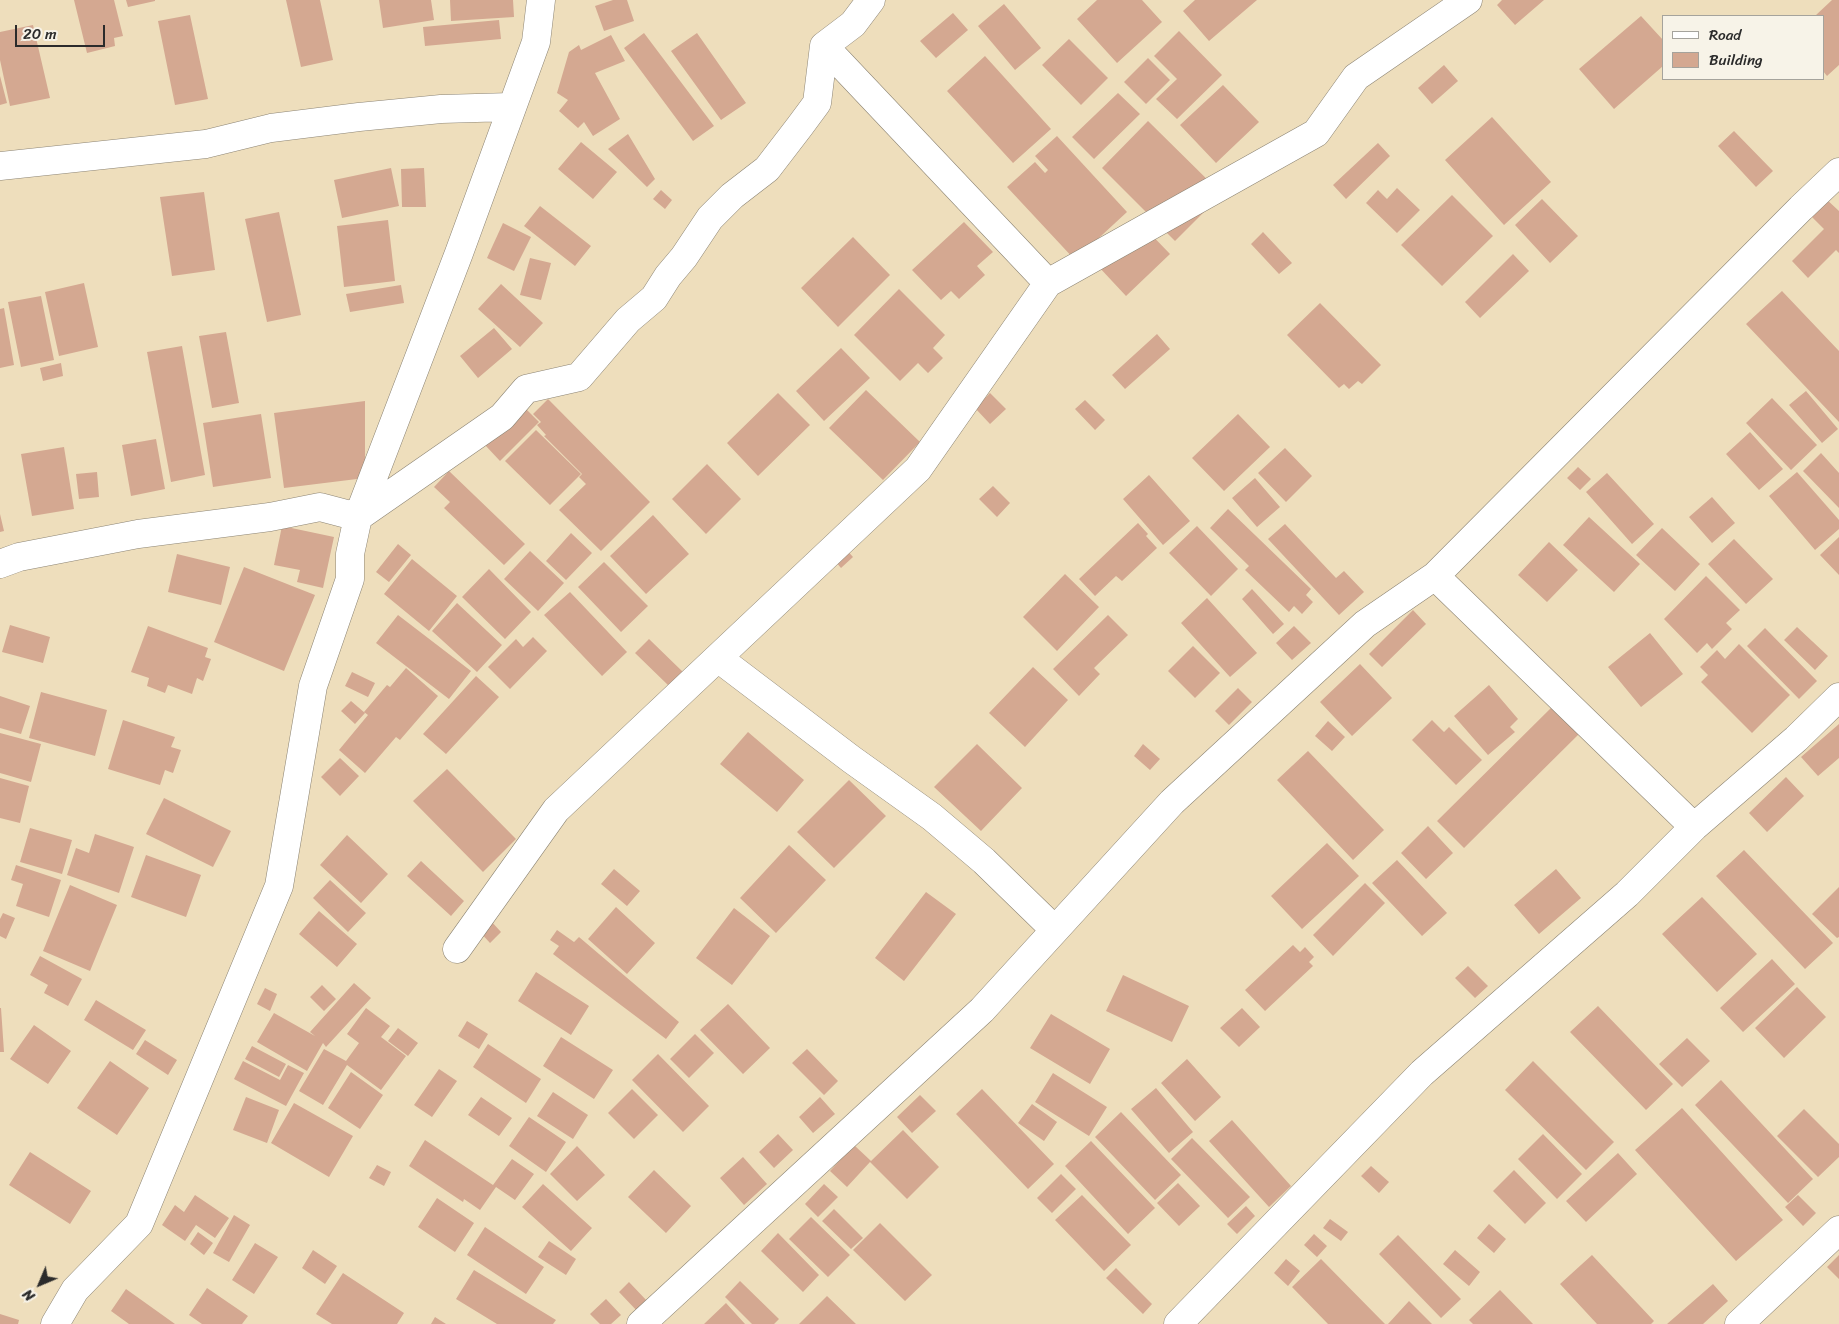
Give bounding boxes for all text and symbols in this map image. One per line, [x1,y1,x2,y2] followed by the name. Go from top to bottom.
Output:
[18,15,108,47] scale bar
[1662,15,1824,80] legend
[23,21,57,47] text: 20 m
[1709,22,1741,48] text: Road
[1709,47,1763,73] text: Building
[15,1259,65,1309] north arrow
[17,1283,41,1307] text: N

